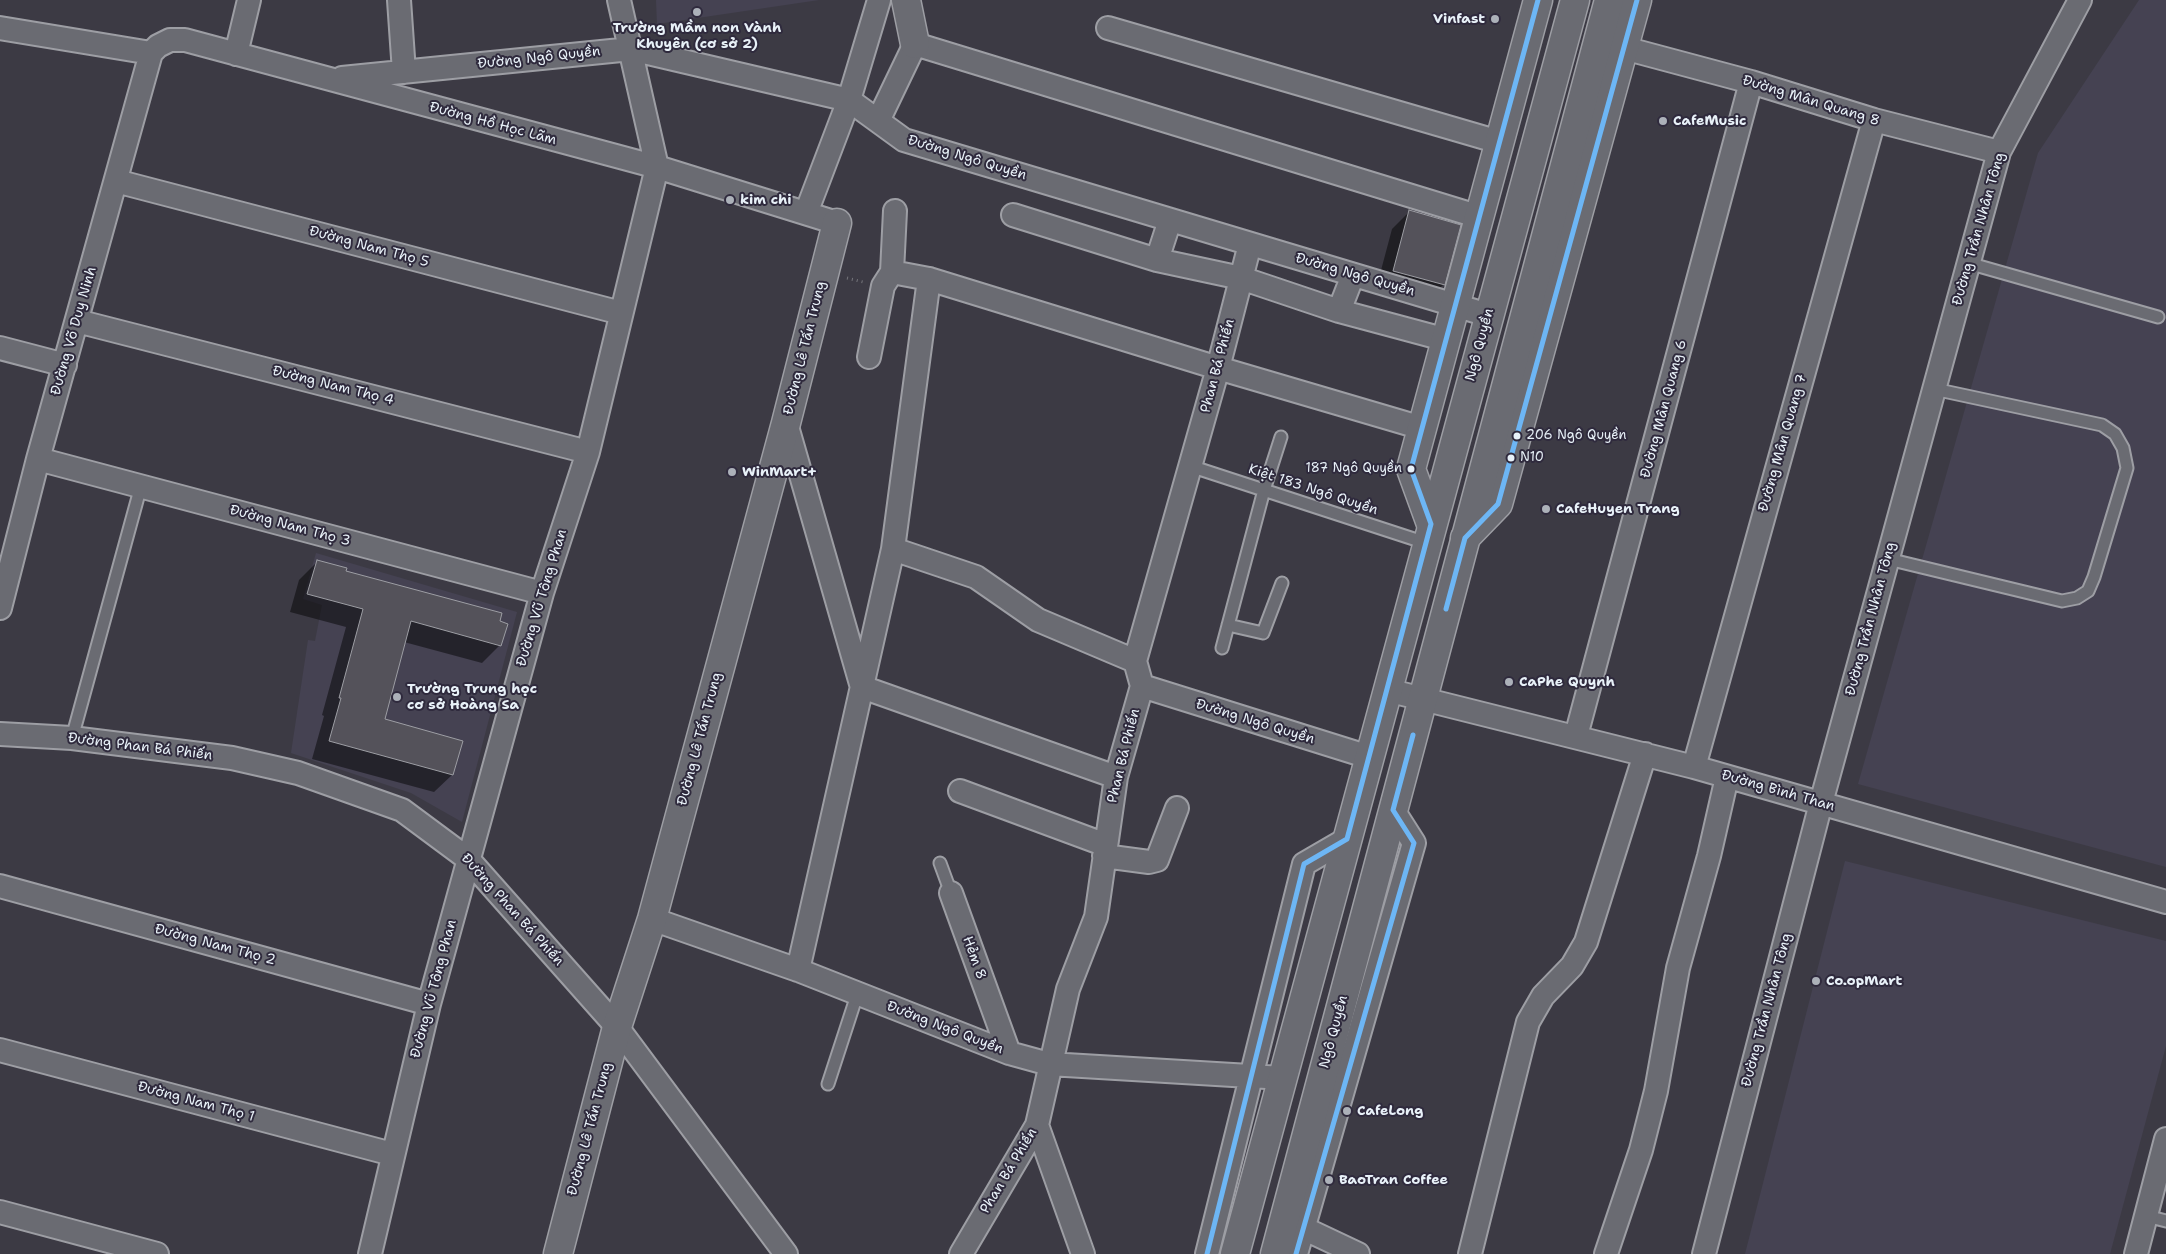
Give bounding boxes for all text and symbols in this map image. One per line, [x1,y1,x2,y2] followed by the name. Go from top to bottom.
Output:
[691,6,703,18] marker: Trường Mầm non Vành Khuyên (cơ sở 2)
[1433,11,1485,27] place label: Vinfast
[1489,13,1501,25] marker: Vinfast
[613,20,781,52] place label: Trường Mầm non Vành Khuyên (cơ sở 2)
[477,43,601,73] street label: Đường Ngô Quyền
[1740,72,1882,130] street label: Đường Mân Quang 8
[428,99,558,149] street label: Đường Hồ Học Lãm
[1673,113,1746,129] place label: CafeMusic
[1657,115,1669,127] marker: CafeMusic
[905,132,1029,184] street label: Đường Ngô Quyền
[1949,151,2009,307] street label: Đường Trần Nhân Tông
[740,192,792,208] place label: kim chi
[724,194,736,206] marker: kim chi
[307,223,431,271] street label: Đường Nam Thọ 5
[1293,250,1417,300] street label: Đường Ngô Quyền
[48,265,100,397] street label: Đường Võ Duy Ninh
[780,279,830,417] street label: Đường Lê Tấn Trung
[1462,307,1498,383] street label: Ngô Quyền
[1197,317,1239,415] street label: Phan Bá Phiến
[1637,338,1691,480] street label: Đường Mân Quang 6
[271,363,395,409] street label: Đường Nam Thọ 4
[1755,372,1811,514] street label: Đường Mân Quang 7
[1526,428,1626,444] place label: 206 Ngô Quyền
[1512,431,1522,441] marker: 206 Ngô Quyền
[1520,450,1544,466] place label: N10
[1506,453,1516,463] marker: N10
[1246,461,1380,519] street label: Kiệt 183 Ngô Quyền
[1306,461,1402,477] place label: 187 Ngô Quyền
[742,464,817,480] place label: WinMart+
[1406,464,1416,474] marker: 187 Ngô Quyền
[726,466,738,478] marker: WinMart+
[1556,501,1680,517] place label: CafeHuyen Trang
[228,502,352,550] street label: Đường Nam Thọ 3
[1540,503,1552,515] marker: CafeHuyen Trang
[513,527,571,669] street label: Đường Vũ Tông Phan
[1842,540,1900,698] street label: Đường Trần Nhân Tông
[674,671,726,807] street label: Đường Lê Tấn Trung
[1519,674,1615,690] place label: CaPhe Quynh
[1503,676,1515,688] marker: CaPhe Quynh
[407,681,537,714] place label: Trường Trung học cơ sở Hoàng Sa
[391,691,403,703] marker: Trường Trung học cơ sở Hoàng Sa
[1193,696,1317,748] street label: Đường Ngô Quyền
[1104,707,1144,805] street label: Phan Bá Phiến
[67,730,213,764] street label: Đường Phan Bá Phiến
[1719,767,1837,815] street label: Đường Bình Than
[457,850,567,970] street label: Đường Phan Bá Phiến
[407,918,461,1060] street label: Đường Vũ Tông Phan
[153,921,277,969] street label: Đường Nam Thọ 2
[1738,931,1796,1089] street label: Đường Trần Nhân Tông
[958,934,990,982] street label: Hẻm 8
[1826,973,1902,989] place label: Co.opMart
[1810,975,1822,987] marker: Co.opMart
[1316,994,1352,1070] street label: Ngô Quyền
[884,998,1006,1058] street label: Đường Ngô Quyền
[564,1061,616,1197] street label: Đường Lê Tấn Trung
[136,1078,256,1126] street label: Đường Nam Thọ 1
[1357,1103,1423,1119] place label: CafeLong
[1341,1105,1353,1117] marker: CafeLong
[977,1125,1041,1217] street label: Phan Bá Phiến
[1339,1172,1448,1188] place label: BaoTran Coffee
[1323,1174,1335,1186] marker: BaoTran Coffee

